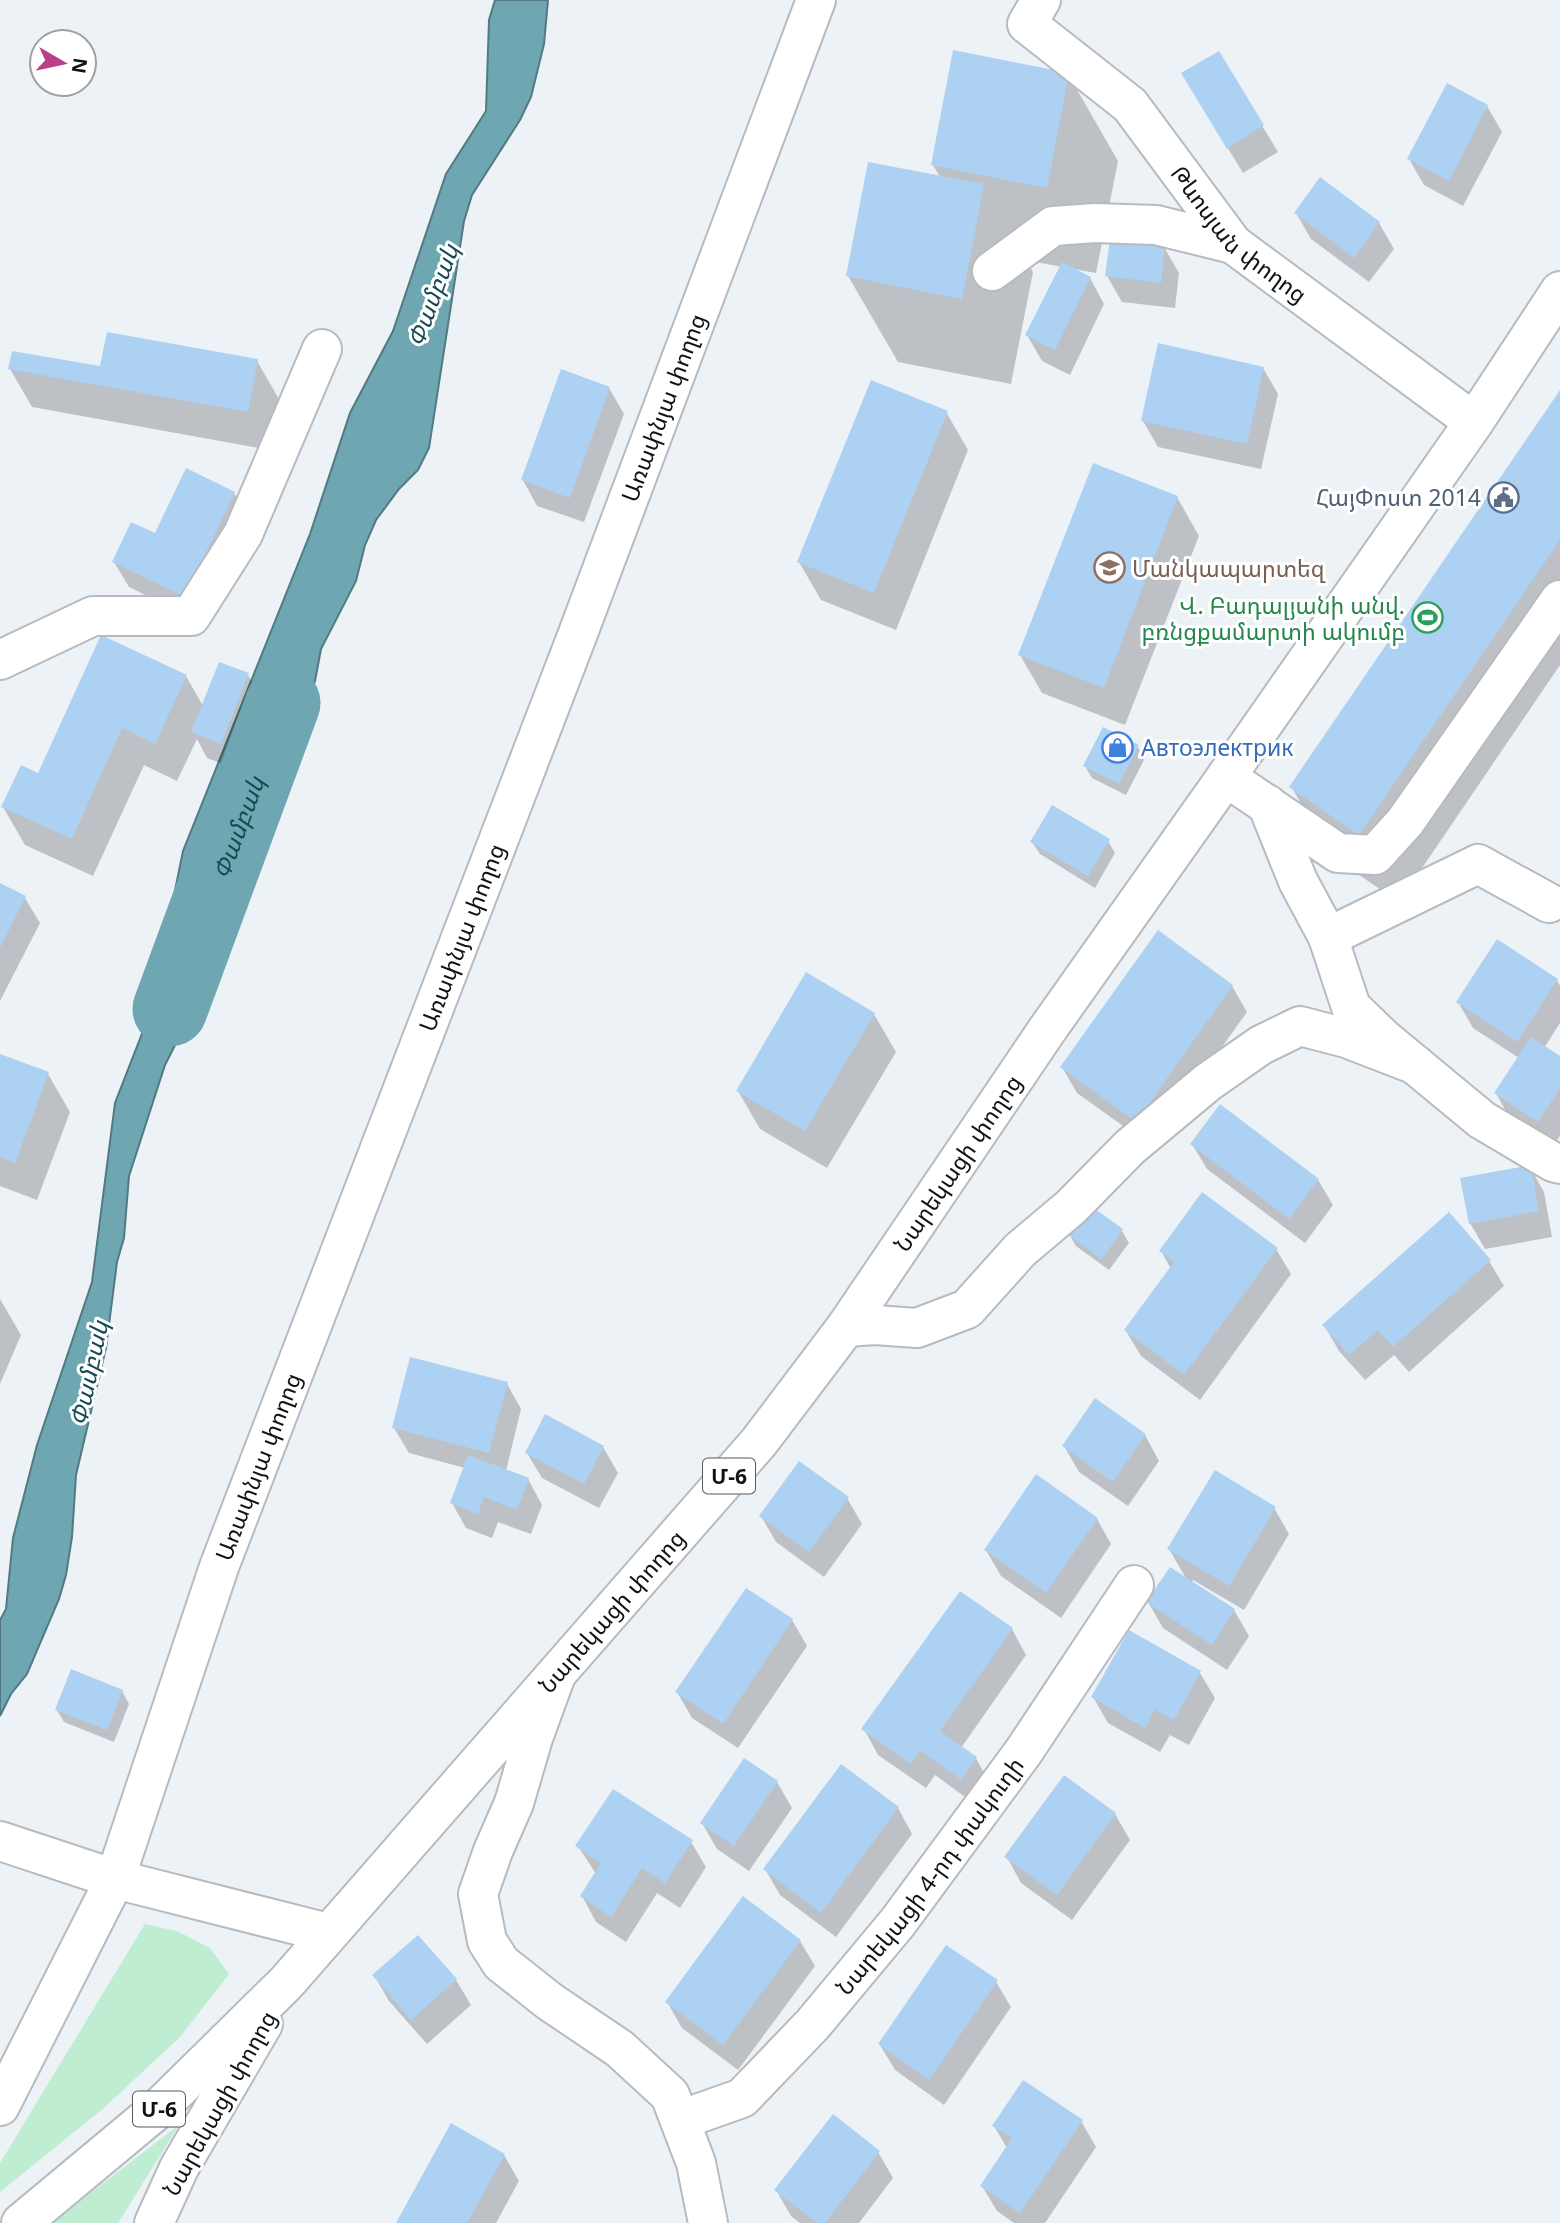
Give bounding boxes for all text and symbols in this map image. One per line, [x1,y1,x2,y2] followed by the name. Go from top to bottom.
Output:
[28,28,98,98] north arrow
[66,56,94,75] text: N
[1164,158,1314,310] street label: Թևոսյան փողոց
[398,238,466,351] water label: Փամբակ
[613,309,713,506] street label: Առափնյա փողոց
[1487,480,1521,514] public building icon: ՀայՓոստ 2014
[1316,481,1481,513] place label: ՀայՓոստ 2014
[1092,551,1126,585] school or university icon: Մանկապարտեզ
[1132,552,1326,584] place label: Մանկապարտեզ
[1141,589,1405,647] place label: Վ. Բադալյանի անվ. բռնցքամարտի ակումբ
[1411,601,1445,635] sports icon: Վ. Բադալյանի անվ. բռնցքամարտի ակումբ
[1101,730,1135,764] shop icon: Автоэлектрик
[1141,731,1294,763] place label: Автоэлектрик
[203,770,272,883] water label: Փամբակ
[411,839,512,1036] street label: Առափնյա փողոց
[886,1068,1029,1258] street label: Նարեկացի փողոց
[61,1316,116,1429] water label: Փամբակ
[207,1368,308,1565] street label: Առափնյա փողոց
[703,1458,755,1494] road number: Մ-6
[531,1522,692,1700] street label: Նարեկացի փողոց
[828,1750,1031,2001] street label: Նարեկացի 4-րդ փակուղի
[155,2005,283,2201] street label: Նարեկացի փողոց
[133,2092,185,2126] road number: Մ-6

